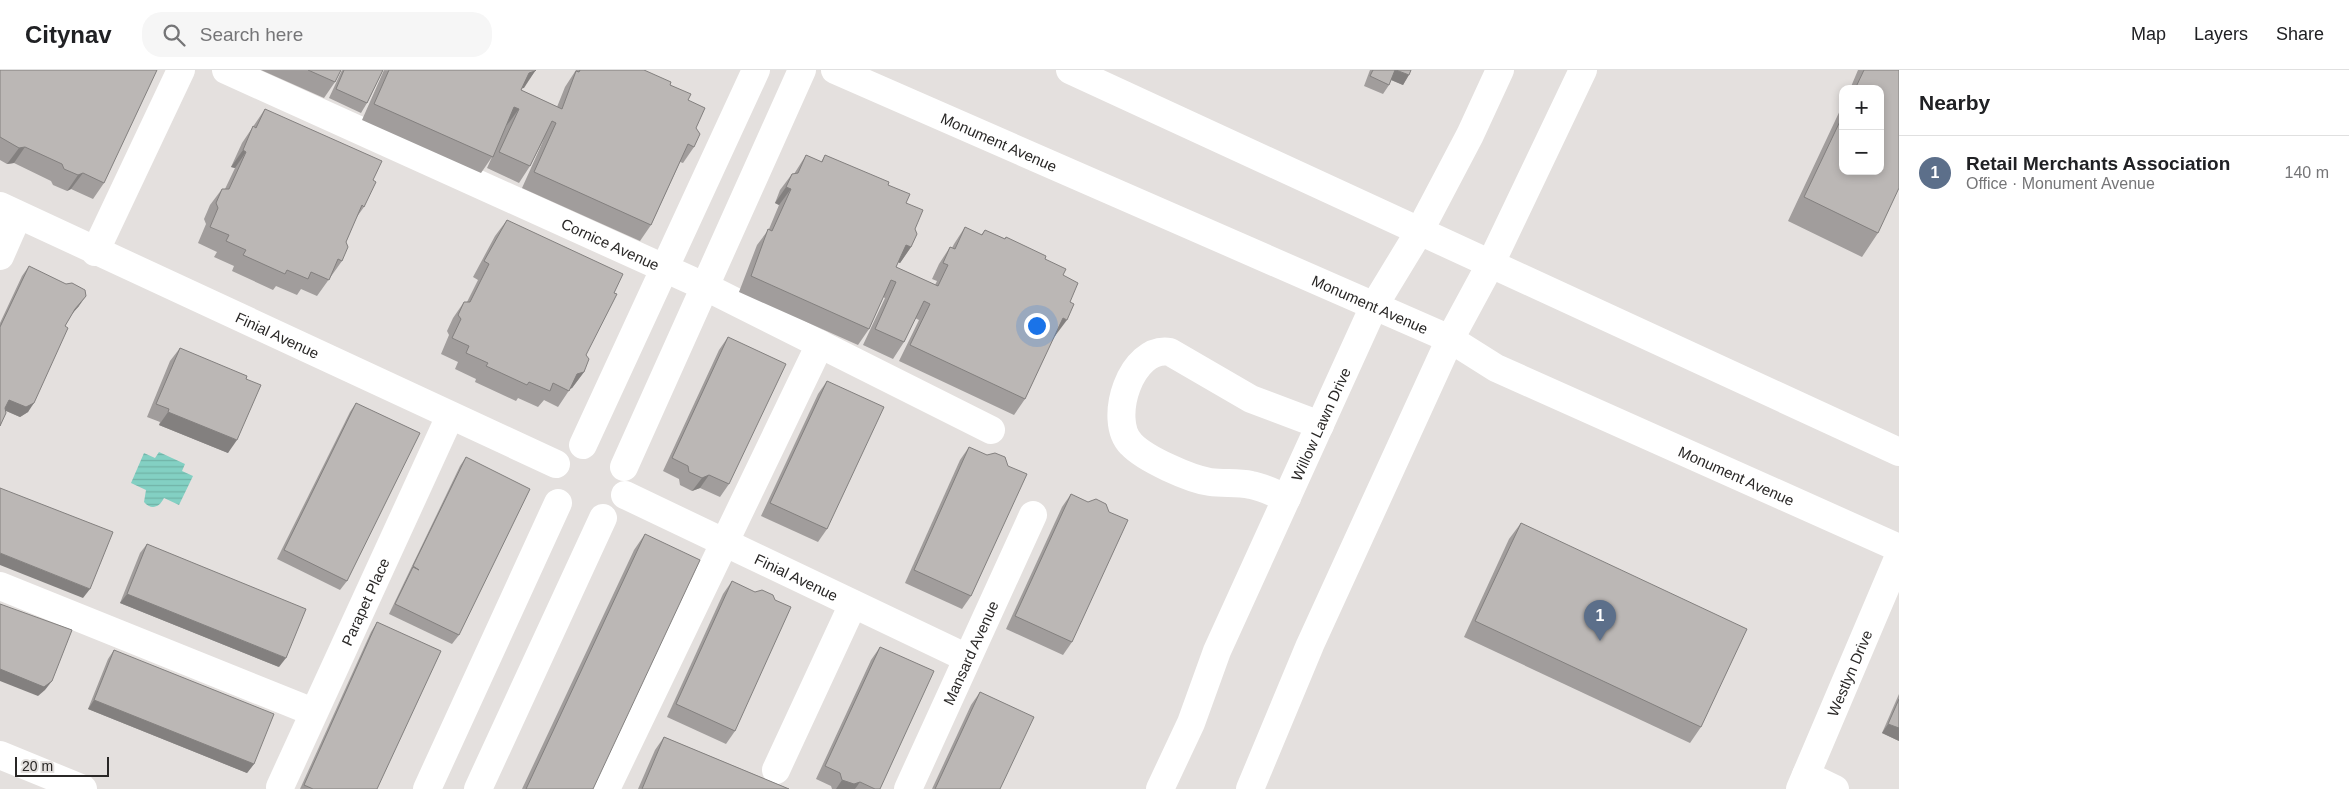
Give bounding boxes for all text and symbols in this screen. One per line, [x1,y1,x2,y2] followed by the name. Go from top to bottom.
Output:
[142,12,492,57] search box
[25,21,112,48] text: Citynav
[160,21,188,49] icon: search
[200,24,303,45] text: Search here
[2131,24,2166,44] text: Map
[2194,24,2248,44] text: Layers
[2276,24,2324,44] text: Share
[1839,85,1884,175] map controls
[1839,85,1884,130] button: +
[1919,91,1990,114] text: Nearby
[938,109,1060,175] street label: Monument Avenue
[1839,130,1884,175] button: −
[1966,153,2230,174] text: Retail Merchants Association
[1931,164,1939,181] text: 1
[2285,164,2329,181] text: 140 m
[1966,175,2155,192] text: Office · Monument Avenue
[559,214,662,273] street label: Cornice Avenue
[1309,271,1431,337] street label: Monument Avenue
[233,308,322,361] street label: Finial Avenue
[1024,313,1050,339] your location
[1287,365,1353,483] street label: Willow Lawn Drive
[1676,442,1797,509] street label: Monument Avenue
[752,550,841,604] street label: Finial Avenue
[338,555,392,648] street label: Parapet Place
[939,598,1001,707] street label: Mansard Avenue
[1584,600,1616,641] pin: 1
[1823,627,1875,719] street label: Westlyn Drive
[15,754,109,777] scale bar
[22,758,53,774] text: 20 m

